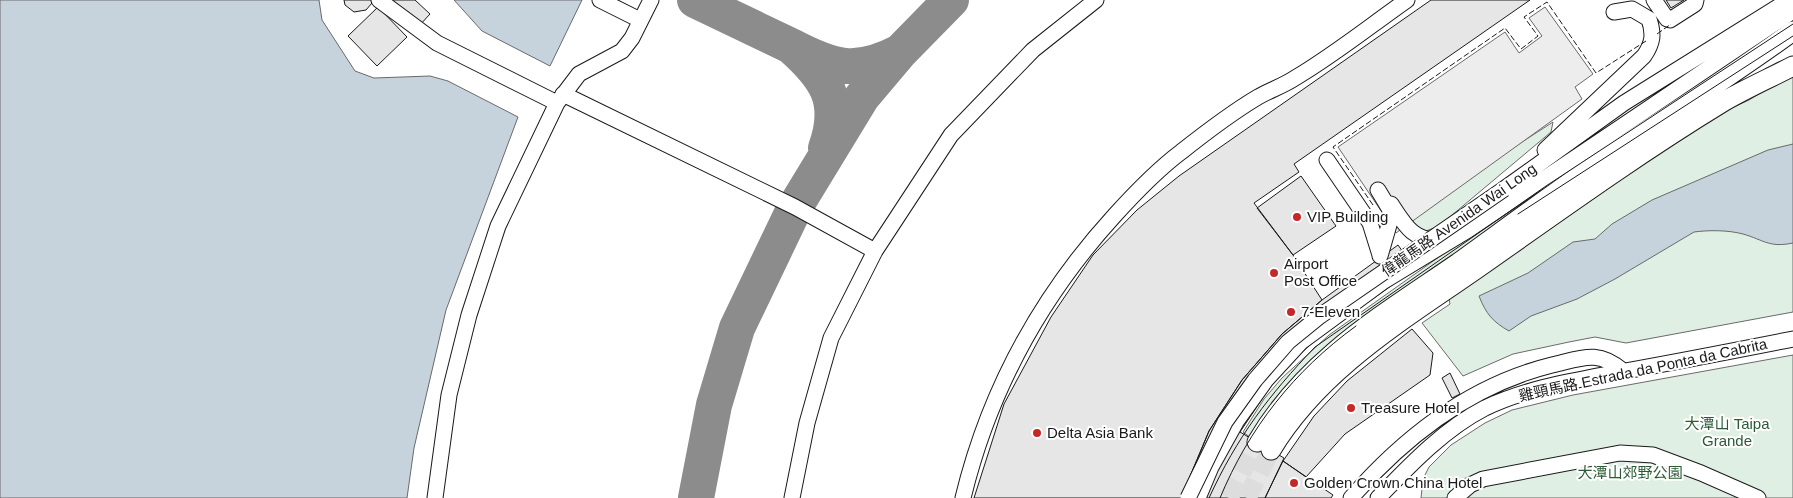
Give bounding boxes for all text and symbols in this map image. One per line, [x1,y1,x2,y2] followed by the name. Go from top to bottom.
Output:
[1378,160,1539,280] street label: 偉龍馬路 Avenida Wai Long
[1307,208,1388,225] place label: VIP Building
[1291,211,1303,223] marker: VIP Building
[1284,255,1357,289] place label: Airport Post Office
[1268,267,1280,279] marker: Airport Post Office
[1301,303,1360,320] place label: 7-Eleven
[1285,306,1297,318] marker: 7-Eleven
[1517,335,1769,404] street label: 雞頸馬路 Estrada da Ponta da Cabrita
[1361,399,1460,416] place label: Treasure Hotel
[1345,402,1357,414] marker: Treasure Hotel
[1684,415,1770,449] park label: 大潭山 Taipa Grande
[1047,424,1153,441] place label: Delta Asia Bank
[1031,427,1043,439] marker: Delta Asia Bank
[1577,464,1683,481] park label: 大潭山郊野公園
[1304,474,1482,491] place label: Golden Crown China Hotel
[1288,477,1300,489] marker: Golden Crown China Hotel

